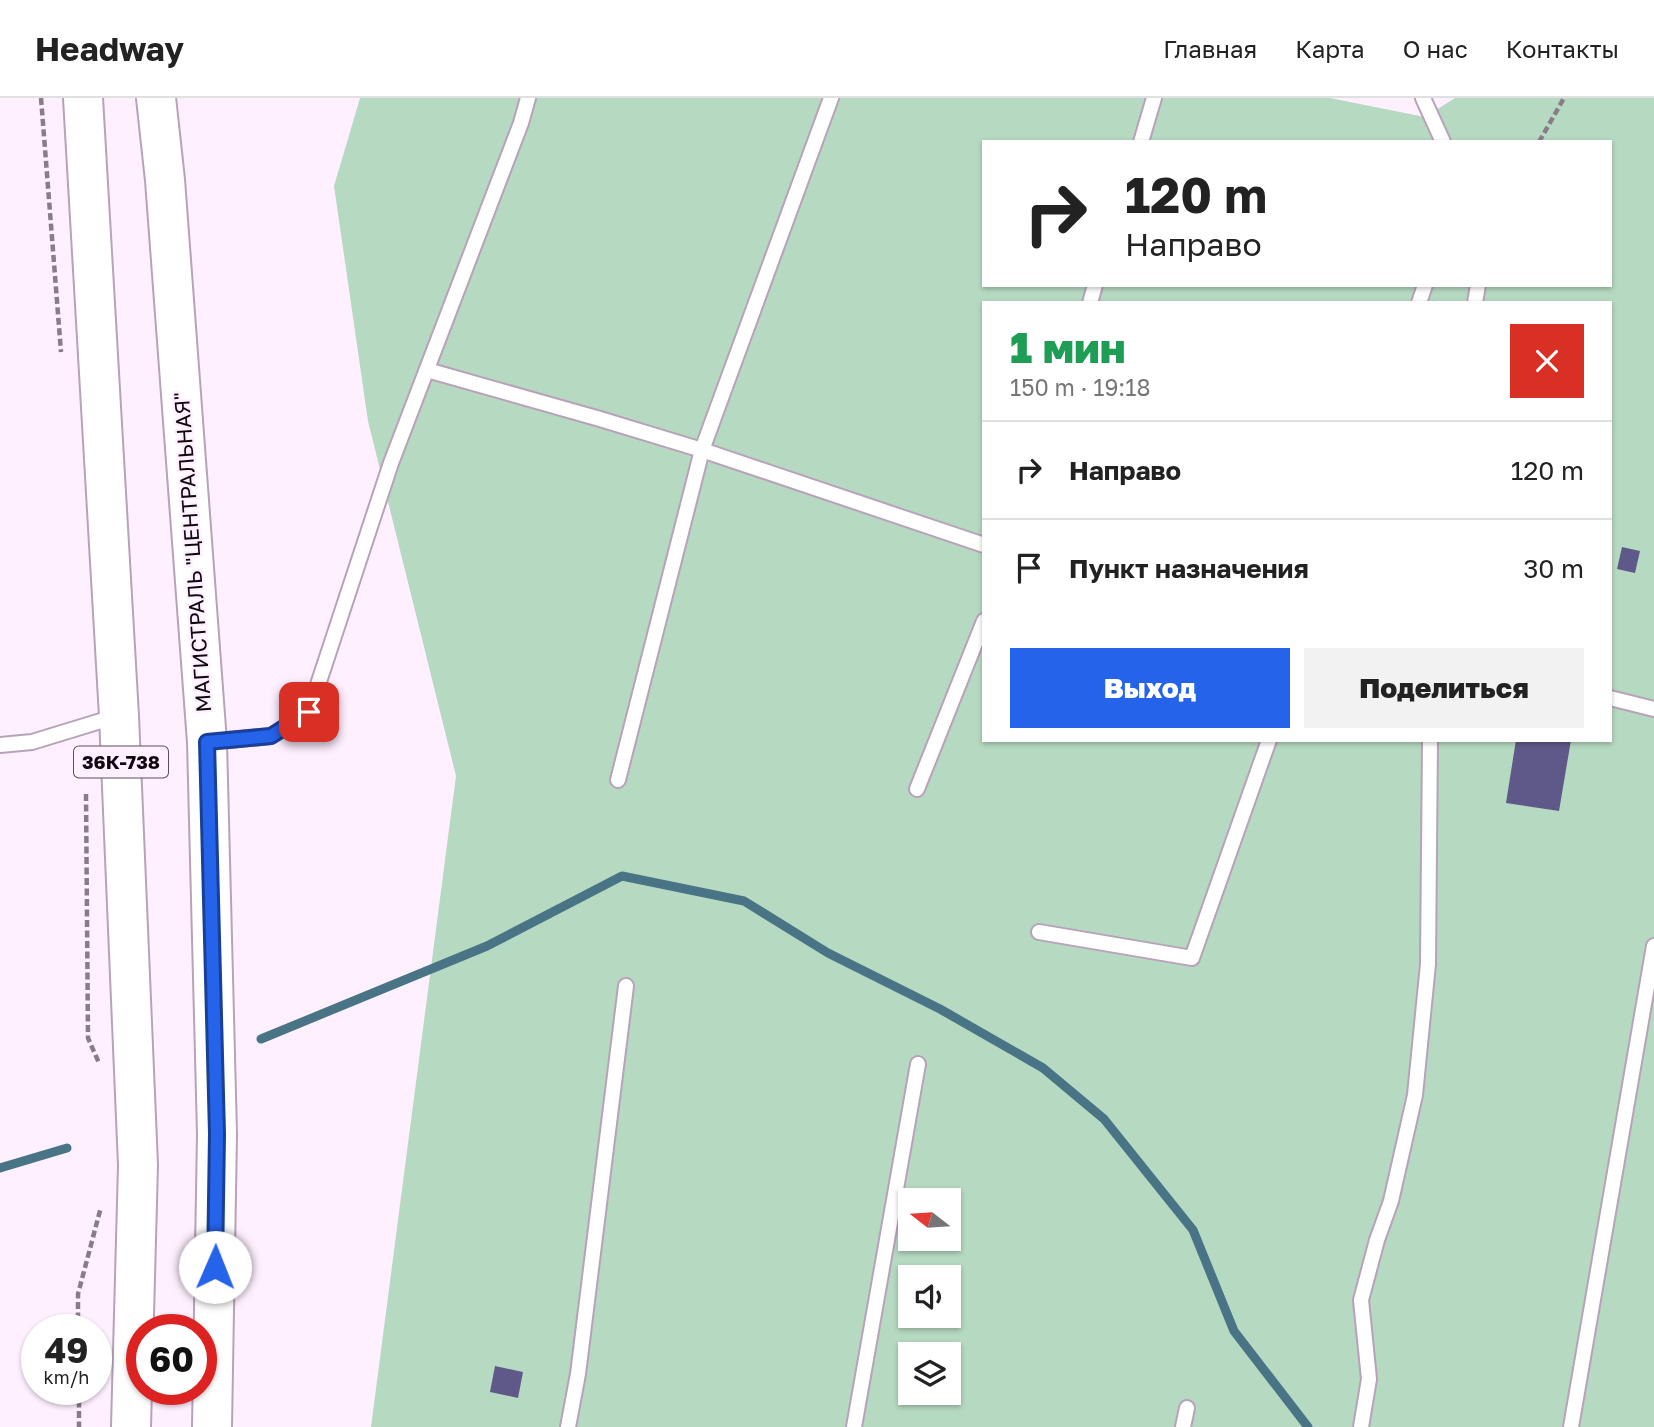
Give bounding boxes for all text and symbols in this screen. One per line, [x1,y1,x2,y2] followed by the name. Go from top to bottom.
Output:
[35,29,184,68] text: Headway
[1163,34,1257,63] text: Главная
[1295,34,1365,63] text: Карта
[1403,34,1468,63] text: О нас
[1506,34,1619,63] text: Контакты
[1125,165,1267,224] text: 120 m
[1010,168,1101,259] icon: right
[1125,225,1262,263] text: Направо
[1010,322,1126,372] text: 1 мин
[1510,324,1584,398] button: close
[1010,373,1150,401] text: 150 m · 19:18
[168,391,216,713] street label: МАГИСТРАЛЬ "ЦЕНТРАЛЬНАЯ"
[1010,451,1048,489] icon: right
[1069,455,1181,486] text: Направо
[1511,455,1584,486] text: 120 m
[1010,549,1048,587] icon: arrive
[1069,553,1309,584] text: Пункт назначения
[1523,553,1584,584] text: 30 m
[1010,648,1290,728] button: Выход
[1304,648,1584,728] button: Поделиться
[279,682,339,742] pin
[290,693,328,731] icon: arrive
[74,747,168,778] road number: 36К-738
[898,1188,961,1251] north arrow
[898,1188,961,1405] map controls
[178,1230,252,1304] position arrow
[898,1265,961,1328] button: sound
[126,1314,217,1405] speed limit sign: 60
[44,1329,89,1371] text: 49
[898,1342,961,1405] button: layers
[44,1366,89,1388] text: km/h

